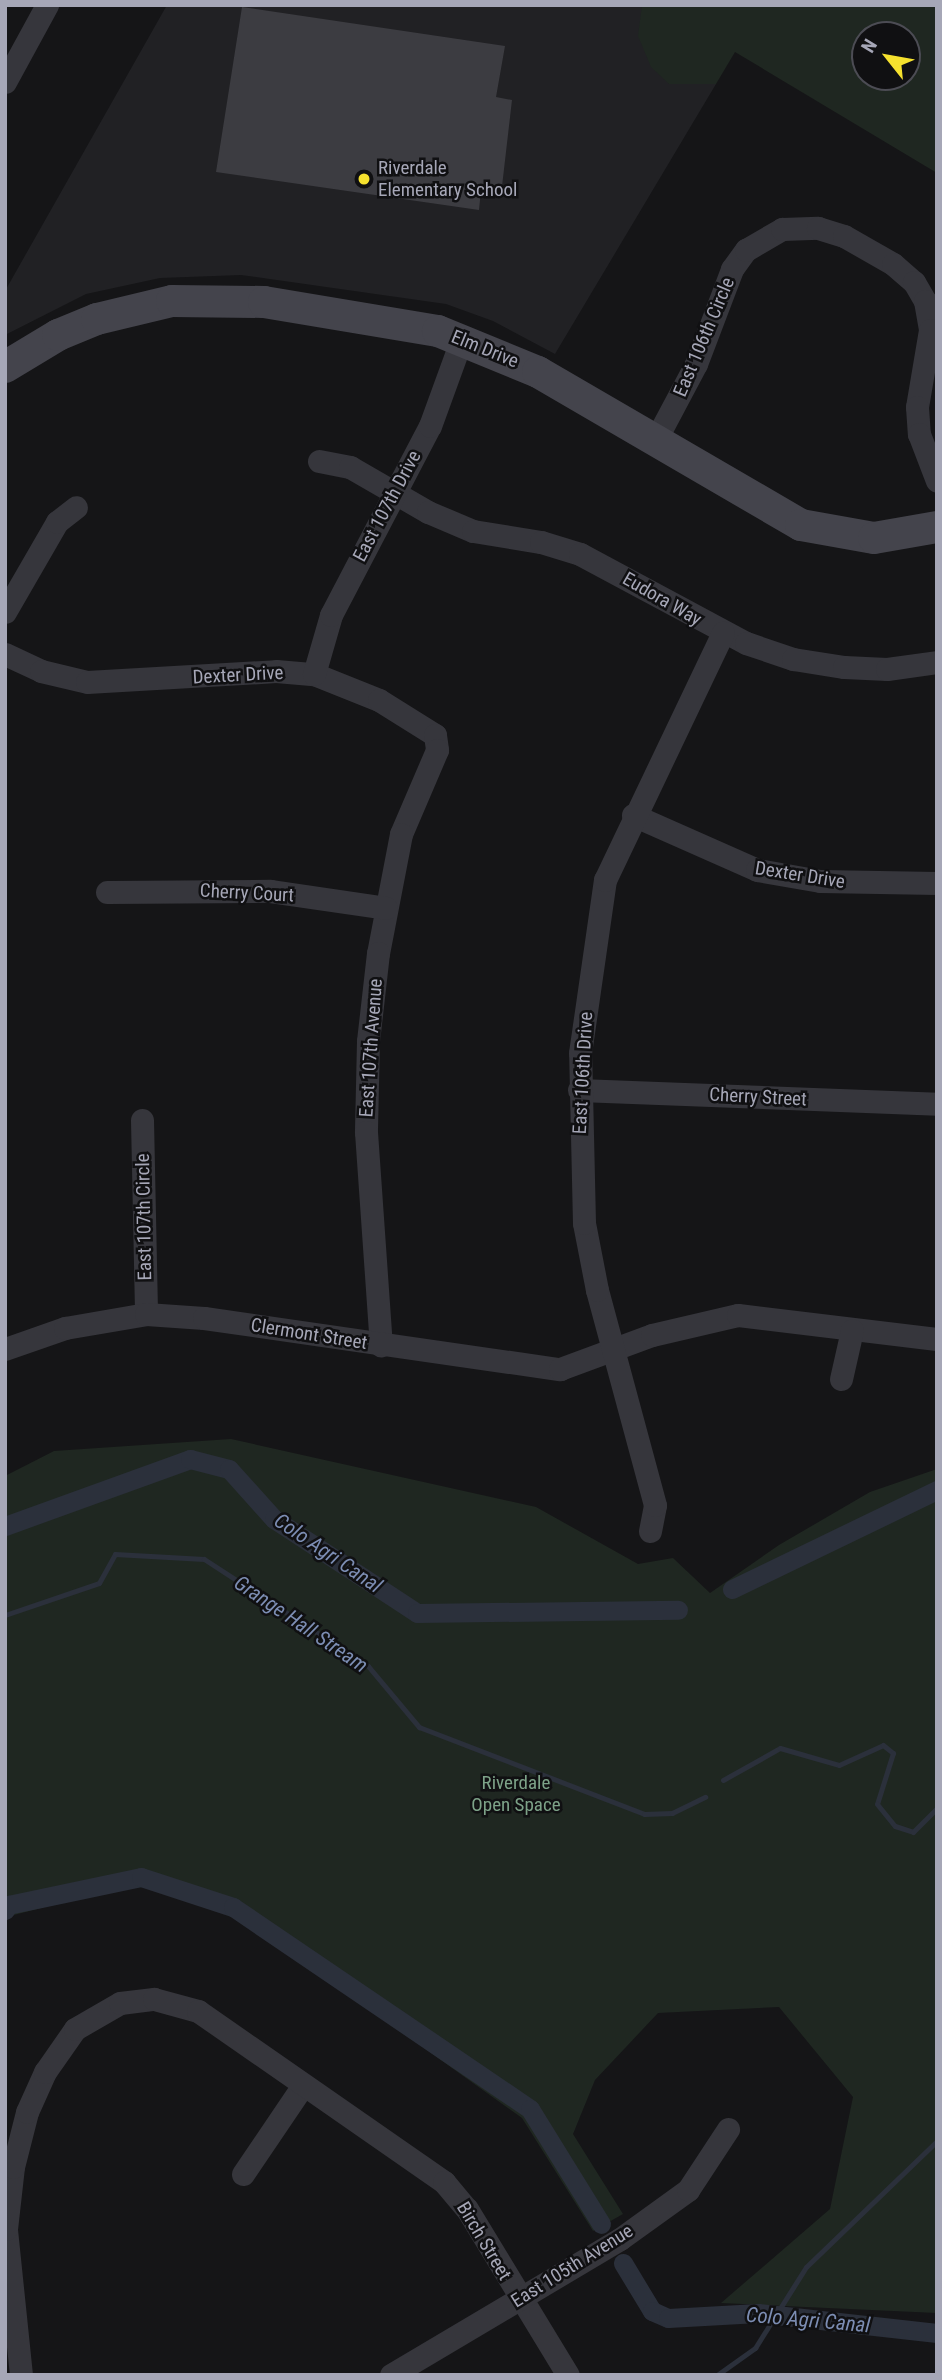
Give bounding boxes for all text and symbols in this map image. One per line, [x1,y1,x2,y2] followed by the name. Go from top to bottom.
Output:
[851,21,921,91] north arrow
[856,35,882,57] text: N
[378,157,517,201] place label: Riverdale Elementary School
[356,171,372,187] marker: Riverdale Elementary School
[669,274,739,400] street label: East 106th Circle
[448,325,522,373] street label: Elm Drive
[348,447,426,565] street label: East 107th Drive
[618,567,706,631] street label: Eudora Way
[192,661,284,689] street label: Dexter Drive
[753,857,847,893] street label: Dexter Drive
[199,879,295,907] street label: Cherry Court
[355,978,387,1118] street label: East 107th Avenue
[568,1011,598,1135] street label: East 106th Drive
[709,1083,807,1111] street label: Cherry Street
[131,1153,157,1281] street label: East 107th Circle
[249,1314,369,1354] street label: Clermont Street
[269,1508,387,1598] water label: Colo Agri Canal
[229,1570,373,1678] water label: Grange Hall Stream
[471,1772,561,1816] park label: Riverdale Open Space
[452,2198,516,2284] street label: Birch Street
[507,2219,637,2313] street label: East 105th Avenue
[745,2302,871,2338] water label: Colo Agri Canal

